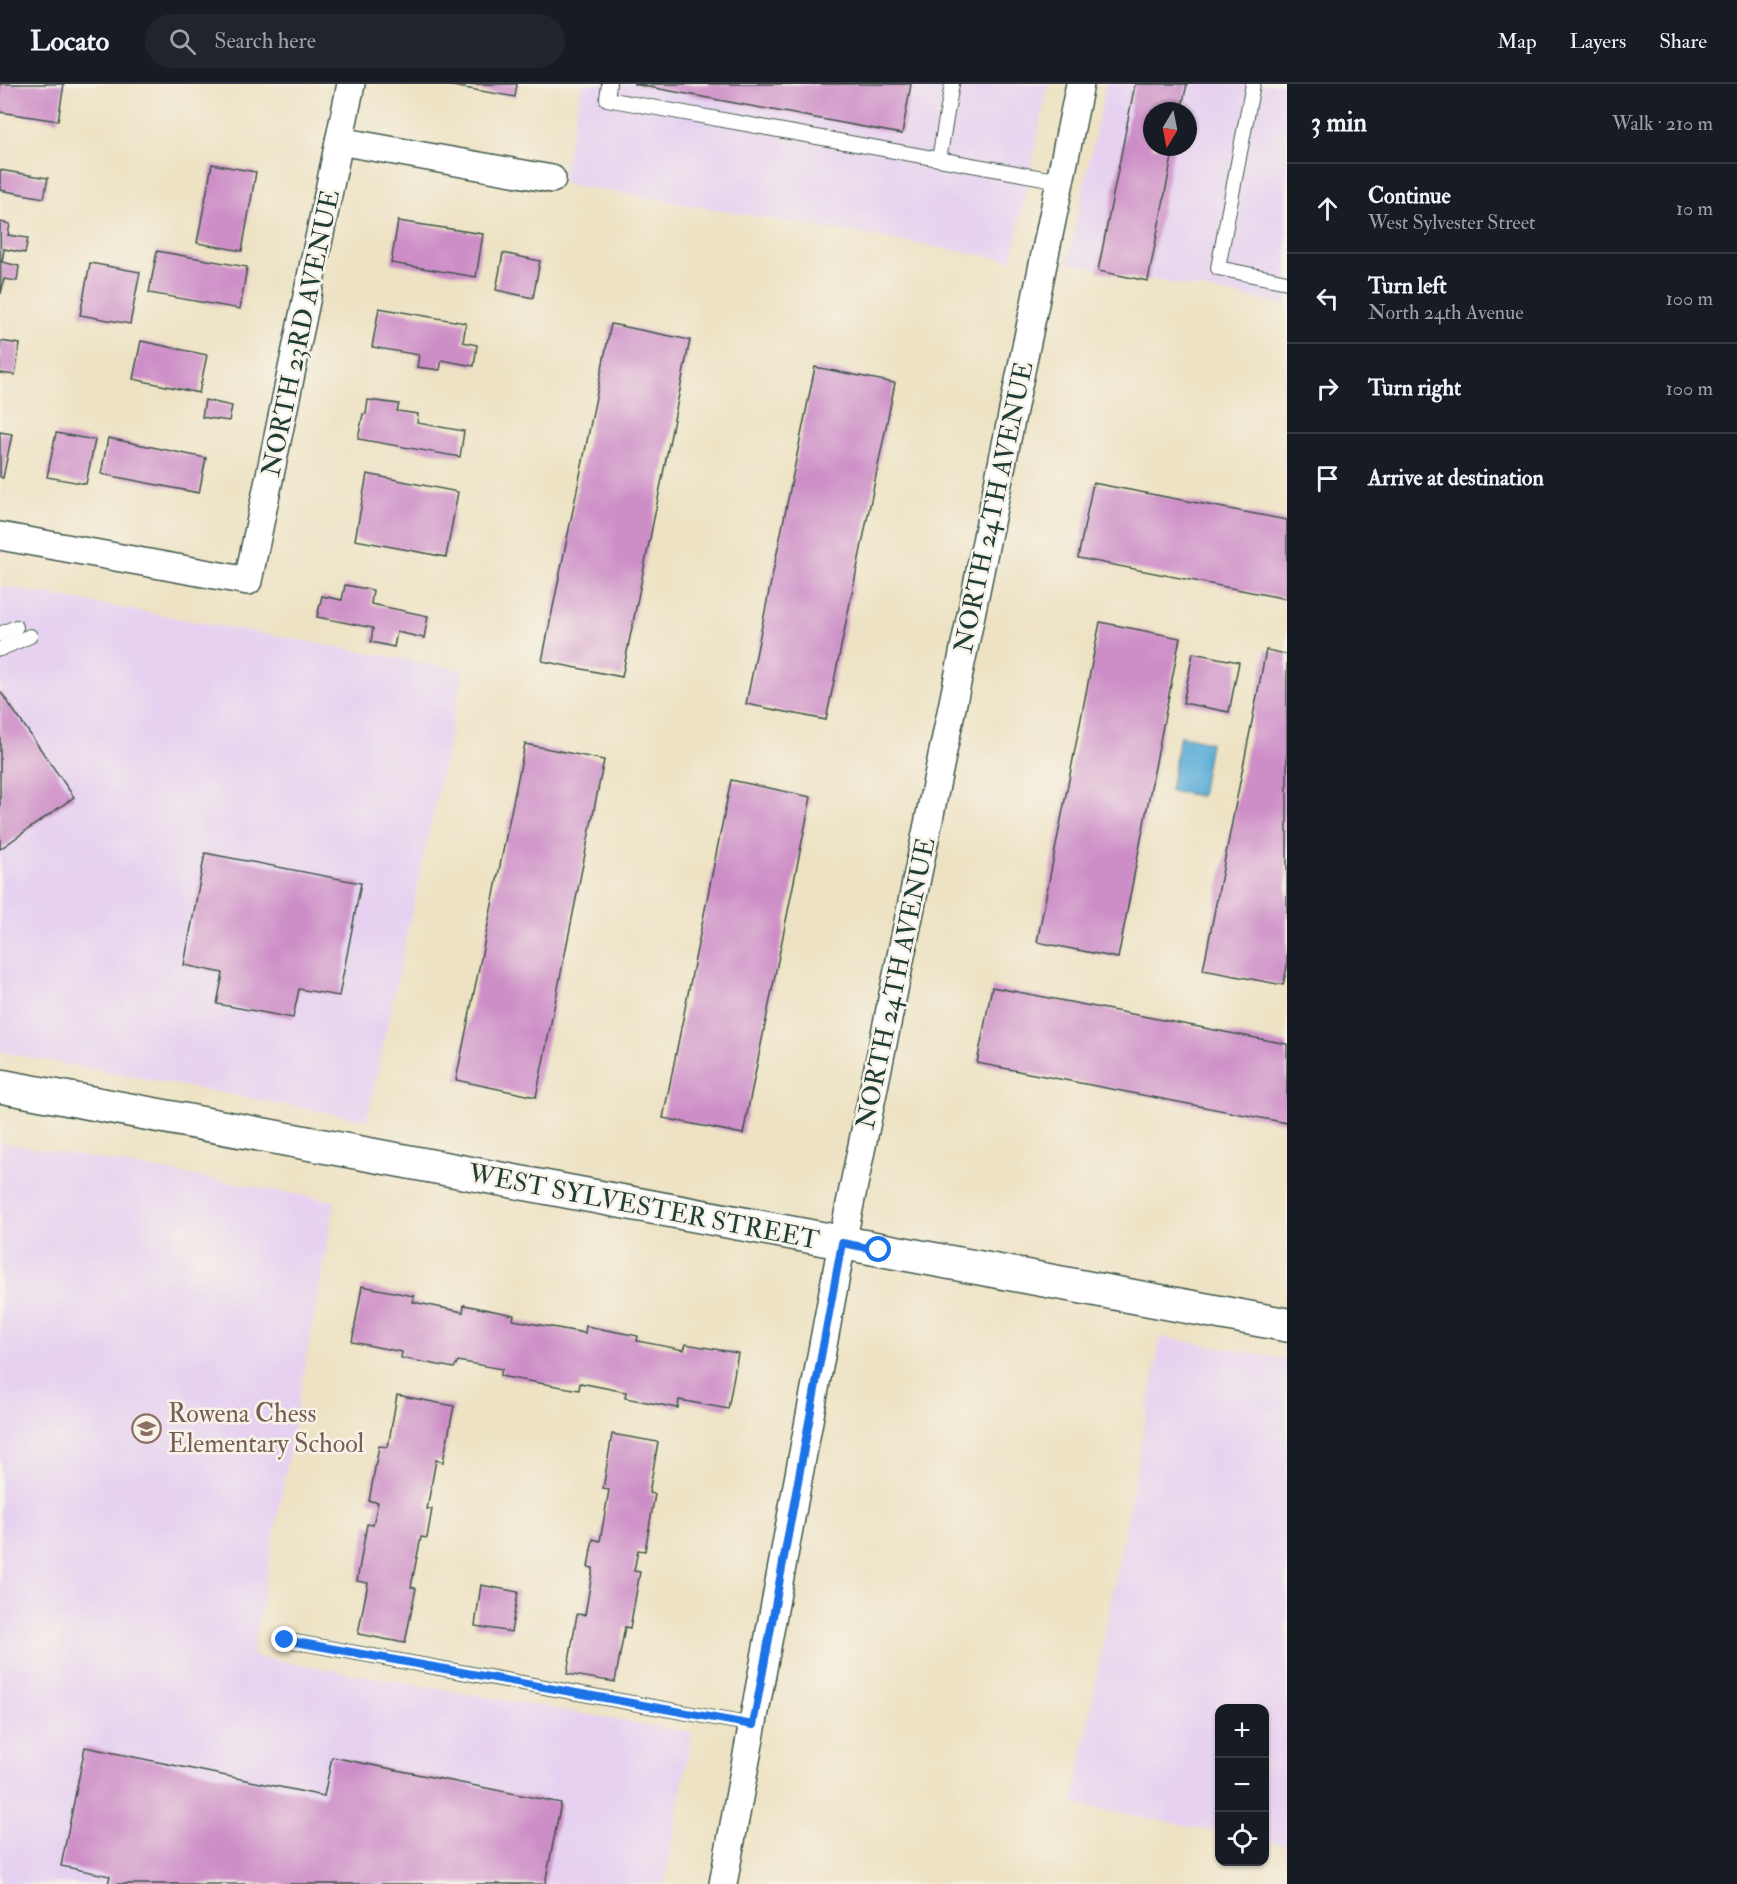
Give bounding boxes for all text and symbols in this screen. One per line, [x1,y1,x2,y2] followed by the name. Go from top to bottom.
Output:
[145,14,565,68] search box
[30,24,109,59] text: Locato
[166,25,199,58] icon: search
[214,27,316,55] text: Search here
[1497,28,1537,55] text: Map
[1570,28,1626,55] text: Layers
[1659,28,1707,55] text: Share
[1143,102,1197,156] north arrow
[1311,107,1367,139] text: 3 min
[1612,111,1713,136] text: Walk · 210 m
[1368,182,1451,210] text: Continue
[255,187,347,479] street label: NORTH 23RD AVENUE
[1311,192,1344,225] icon: ahead
[1676,196,1713,221] text: 10 m
[1368,210,1536,235] text: West Sylvester Street
[1368,272,1447,300] text: Turn left
[1311,282,1344,315] icon: left
[1666,286,1713,311] text: 100 m
[1368,300,1524,325] text: North 24th Avenue
[947,359,1041,656] street label: NORTH 24TH AVENUE
[1311,372,1344,405] icon: right
[1368,374,1461,402] text: Turn right
[1666,376,1713,401] text: 100 m
[1311,462,1344,495] icon: arrive
[1368,464,1544,492] text: Arrive at destination
[849,835,943,1132] street label: NORTH 24TH AVENUE
[465,1157,822,1257] street label: WEST SYLVESTER STREET
[865,1236,891,1262] route start
[168,1398,365,1460] place label: Rowena Chess Elementary School
[131,1412,163,1444] school or university icon: Rowena Chess Elementary School
[271,1626,297,1652] route end
[1215,1704,1269,1866] map controls
[1215,1704,1269,1758] button: +
[1215,1758,1269,1812] button: −
[1215,1812,1269,1866] button: locate

